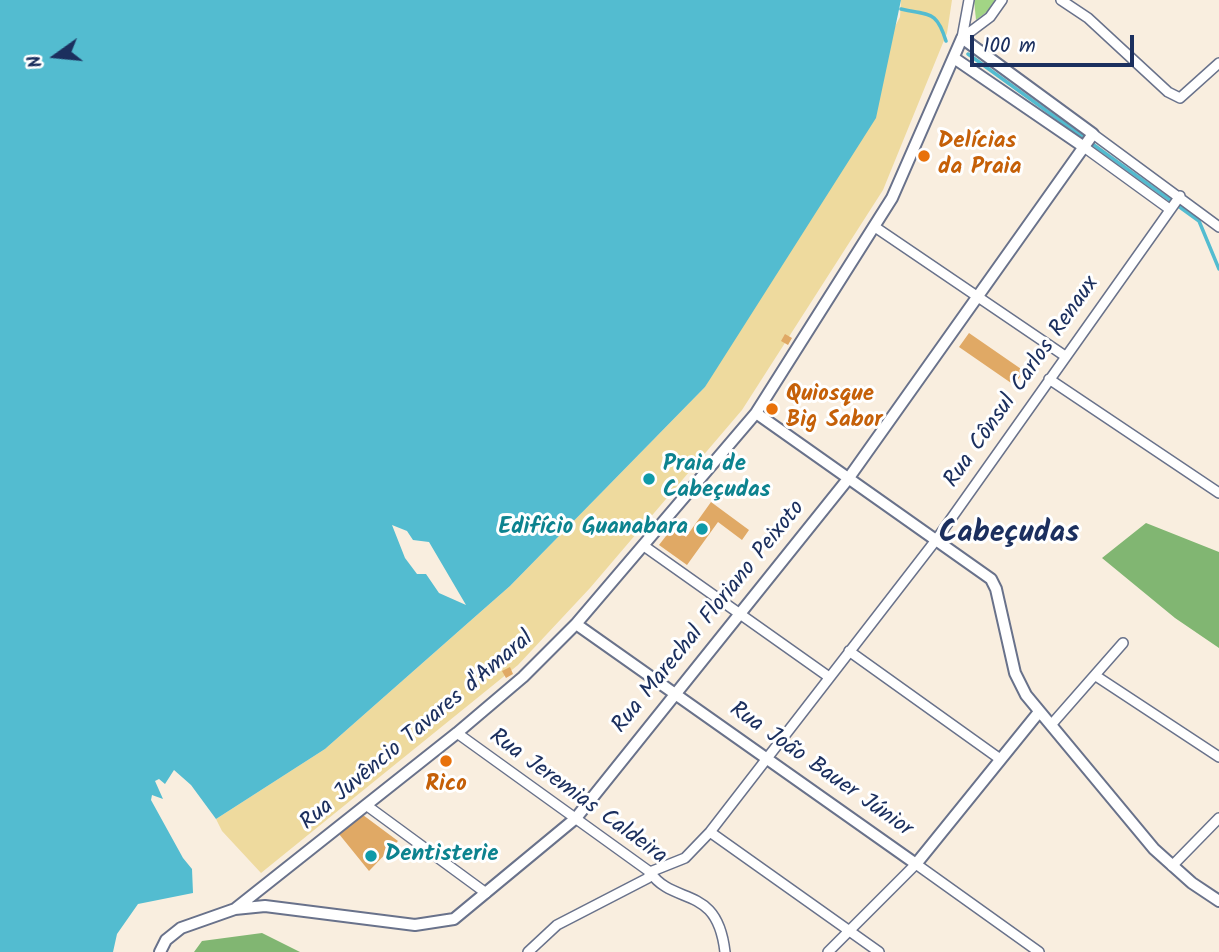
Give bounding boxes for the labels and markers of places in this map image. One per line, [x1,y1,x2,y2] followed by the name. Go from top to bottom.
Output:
[938,129,1021,183] place label: Delícias da Praia
[916,148,932,164] marker: Delícias da Praia
[786,382,883,436] place label: Quiosque Big Sabor
[764,401,780,417] marker: Quiosque Big Sabor
[663,452,771,506] place label: Praia de Cabeçudas
[641,471,657,487] marker: Praia de Cabeçudas
[498,515,688,543] place label: Edifício Guanabara
[694,521,710,537] marker: Edifício Guanabara
[438,753,454,769] marker: Rico
[425,772,467,800] place label: Rico
[385,842,499,870] place label: Dentisterie
[363,848,379,864] marker: Dentisterie

